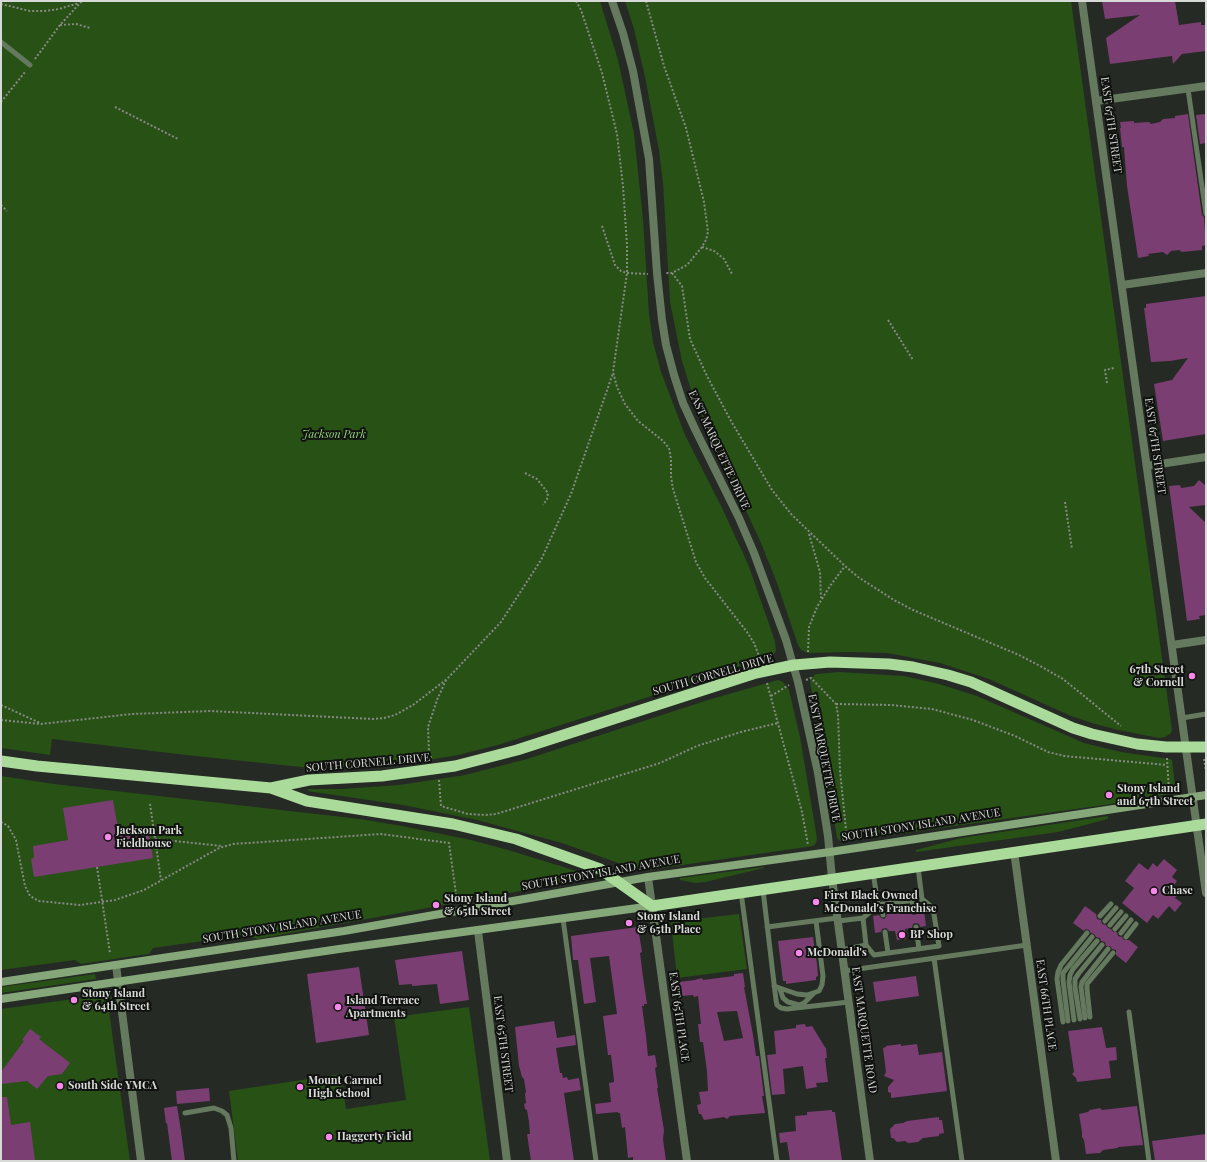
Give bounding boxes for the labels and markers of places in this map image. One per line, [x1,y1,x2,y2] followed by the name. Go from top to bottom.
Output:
[1129,663,1184,689] place label: 67th Street & Cornell
[1187,671,1197,681] marker: 67th Street & Cornell
[1117,782,1193,808] place label: Stony Island and 67th Street
[1104,790,1114,800] marker: Stony Island and 67th Street
[116,824,182,850] place label: Jackson Park Fieldhouse
[103,832,113,842] marker: Jackson Park Fieldhouse
[1162,884,1193,898] place label: Chase
[1149,886,1159,896] marker: Chase
[824,889,937,915] place label: First Black Owned McDonald's Franchise
[444,892,511,918] place label: Stony Island & 65th Street
[811,897,821,907] marker: First Black Owned McDonald's Franchise
[431,900,441,910] marker: Stony Island & 65th Street
[637,910,701,936] place label: Stony Island & 65th Place
[624,918,634,928] marker: Stony Island & 65th Place
[910,928,953,942] place label: BP Shop
[897,930,907,940] marker: BP Shop
[807,946,867,960] place label: McDonald's
[794,948,804,958] marker: McDonald's
[82,987,150,1013] place label: Stony Island & 64th Street
[346,994,420,1020] place label: Island Terrace Apartments
[69,995,79,1005] marker: Stony Island & 64th Street
[333,1002,343,1012] marker: Island Terrace Apartments
[308,1074,382,1100] place label: Mount Carmel High School
[68,1079,157,1093] place label: South Side YMCA
[55,1081,65,1091] marker: South Side YMCA
[295,1082,305,1092] marker: Mount Carmel High School
[337,1130,412,1144] place label: Haggerty Field
[324,1132,334,1142] marker: Haggerty Field

